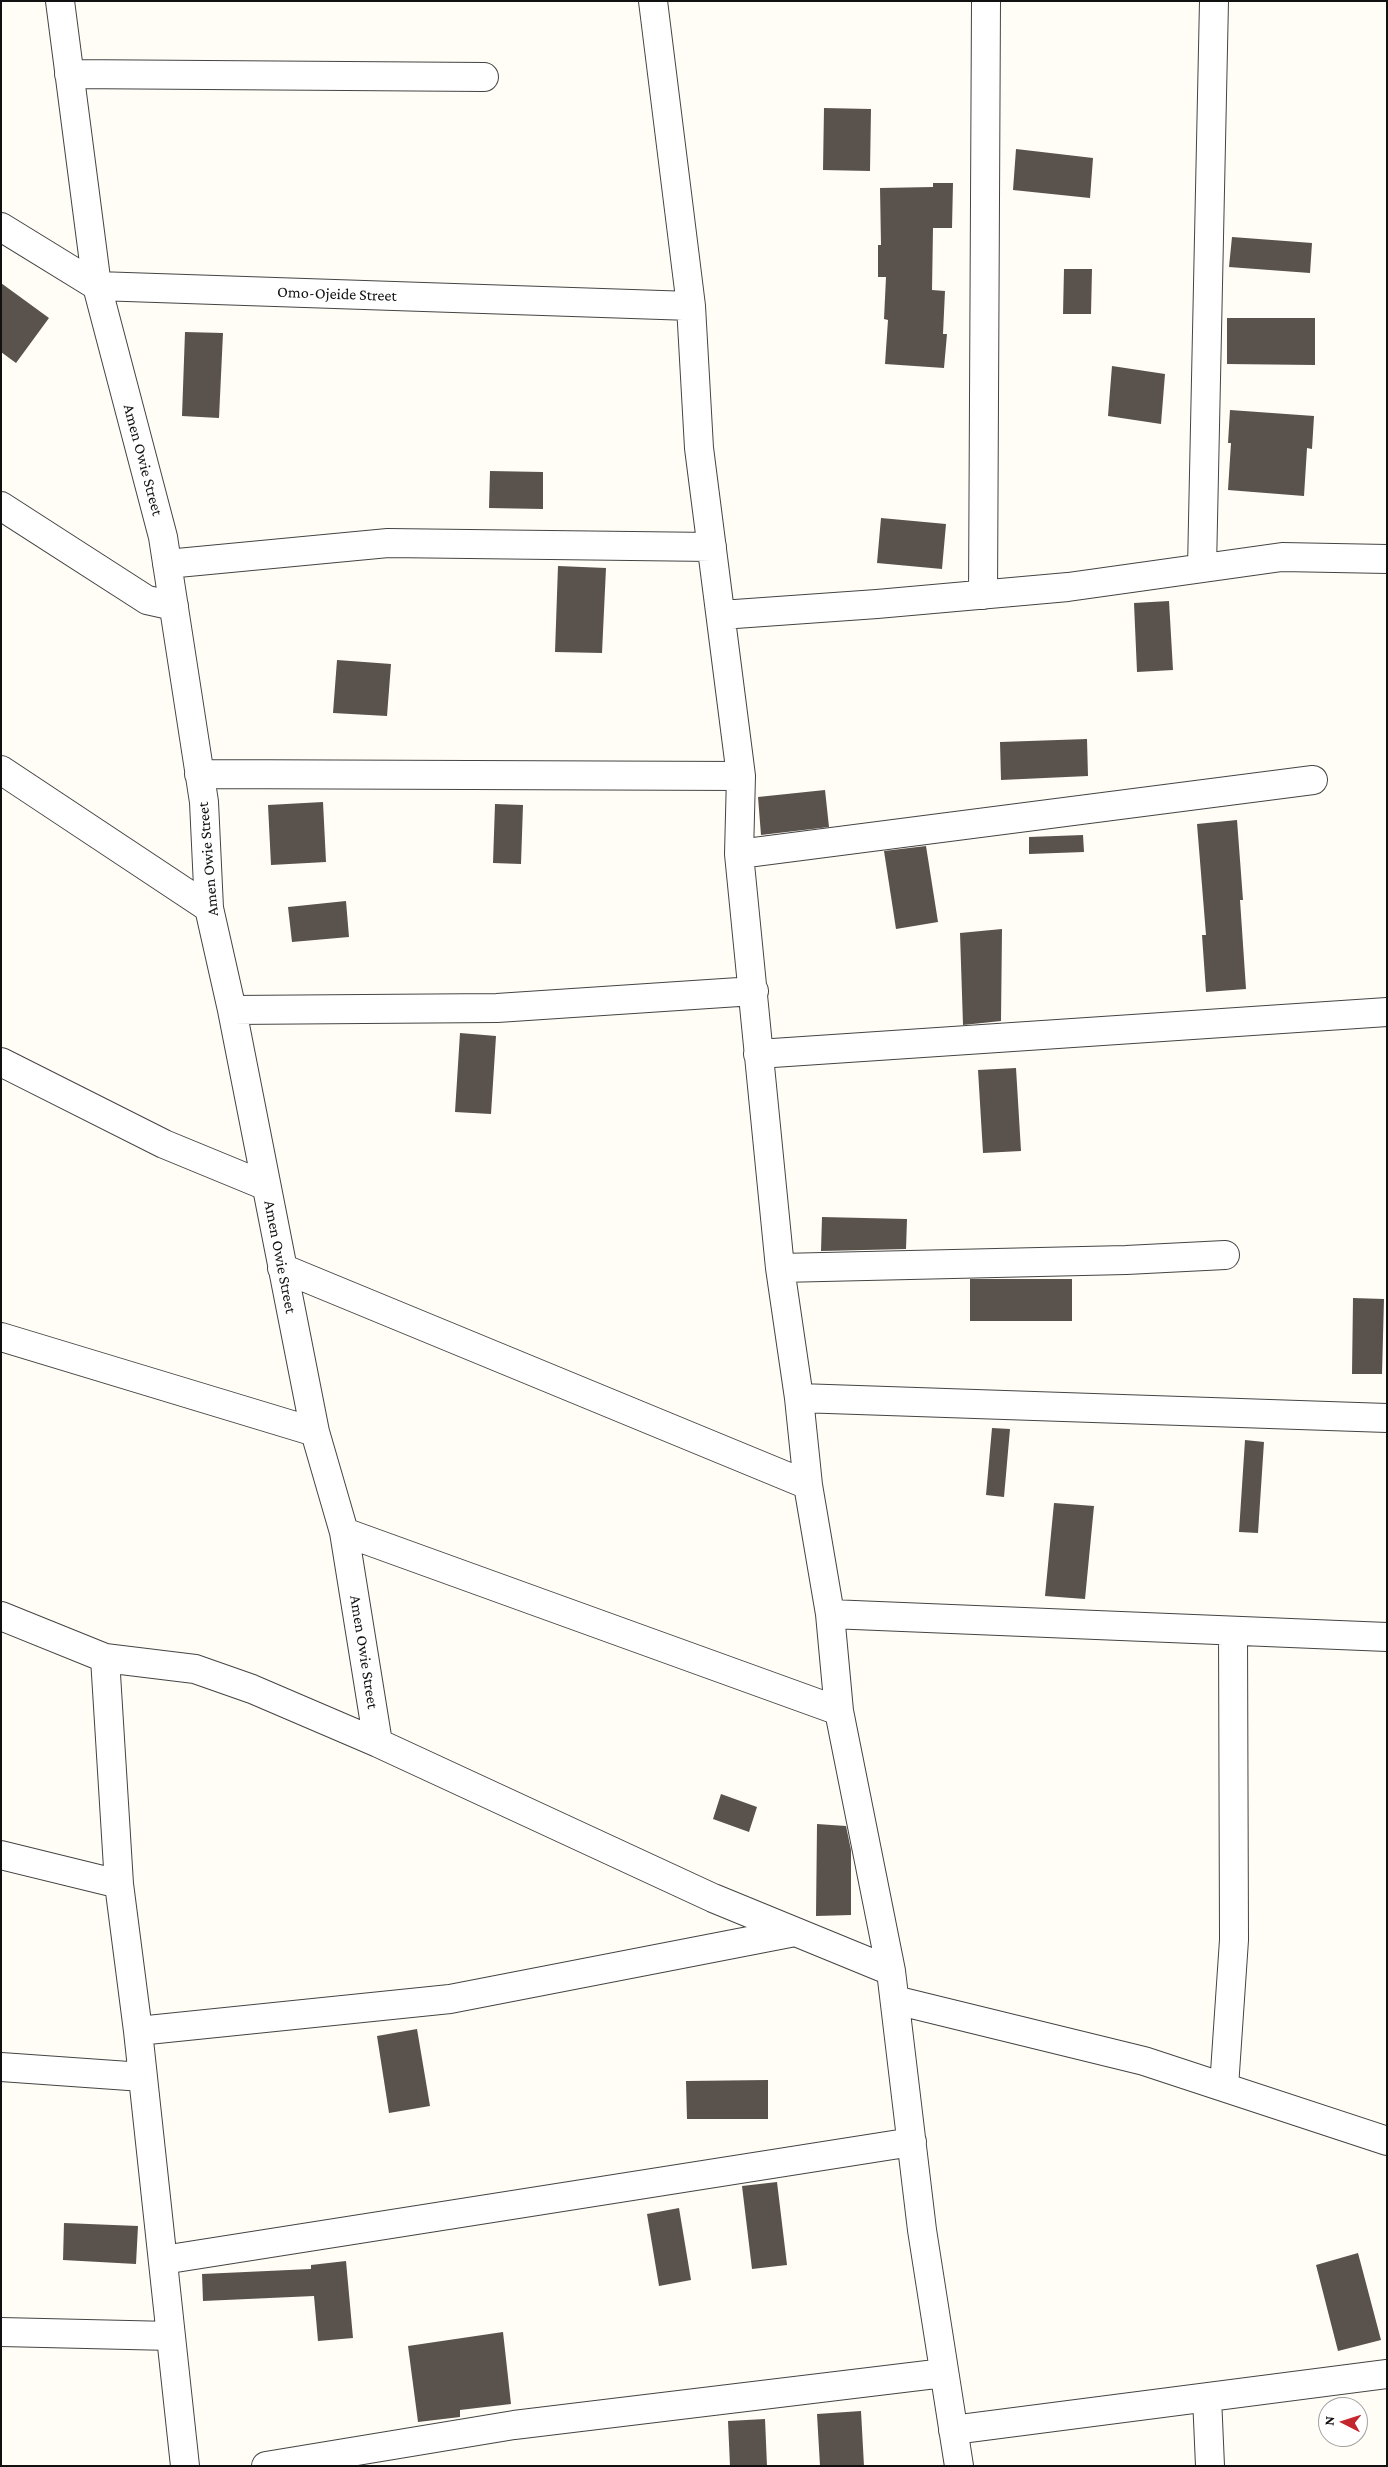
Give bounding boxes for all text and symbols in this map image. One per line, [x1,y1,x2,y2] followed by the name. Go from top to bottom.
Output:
[277,282,397,306] street label: Omo-Ojeide Street
[119,402,167,518] street label: Amen Owie Street
[193,801,223,917] street label: Amen Owie Street
[260,1199,300,1315] street label: Amen Owie Street
[346,1594,382,1710] street label: Amen Owie Street
[1318,2397,1368,2447] north arrow
[1321,2415,1337,2426] text: N

